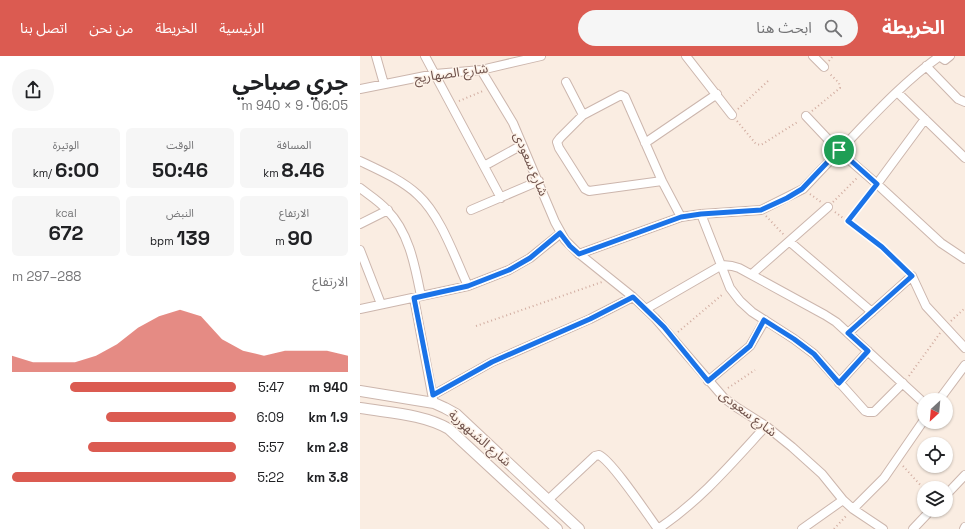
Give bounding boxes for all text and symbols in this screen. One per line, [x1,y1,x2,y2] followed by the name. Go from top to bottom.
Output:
[578,10,858,46] search box
[882,15,945,40] text: الخريطة
[822,17,844,39] icon: search
[756,18,812,37] text: ابحث هنا
[20,19,67,37] text: اتصل بنا
[89,19,133,37] text: من نحن
[155,19,197,37] text: الخريطة
[219,19,264,37] text: الرئيسية
[413,59,489,89] street label: شارع الصهاريج
[232,68,348,96] text: جري صباحي
[12,69,54,111] button: share
[242,97,348,114] text: 06:05 · 9 × 940 m
[508,129,552,199] street label: شارع سعودى
[822,133,856,167] pin
[53,138,79,152] text: الوتيرة
[166,138,194,152] text: الوقت
[277,138,311,152] text: المسافة
[828,139,850,161] icon: arrive
[55,157,99,183] text: 6:00
[152,157,208,183] text: 50:46
[282,157,325,183] text: 8.46
[33,166,55,180] text: /km
[263,166,282,180] text: km
[55,206,77,220] text: kcal
[166,206,194,220] text: النبض
[279,206,309,220] text: الارتفاع
[49,220,83,246] text: 672
[176,225,210,251] text: 139
[287,225,313,251] text: 90
[150,234,176,248] text: bpm
[275,234,287,248] text: m
[12,268,81,285] text: 288–297 m
[312,273,348,290] text: الارتفاع
[258,379,284,396] text: 5:47
[309,379,348,396] text: 940 m
[715,386,780,442] street label: شارع سعودى
[917,393,953,429] north arrow
[917,393,953,517] map controls
[444,406,515,472] street label: شارع الشنهورية
[256,409,284,426] text: 6:09
[308,409,348,426] text: 1.9 km
[917,437,953,473] button: locate
[258,439,284,456] text: 5:57
[307,439,348,456] text: 2.8 km
[257,469,284,486] text: 5:22
[307,469,348,486] text: 3.8 km
[917,481,953,517] button: layers

